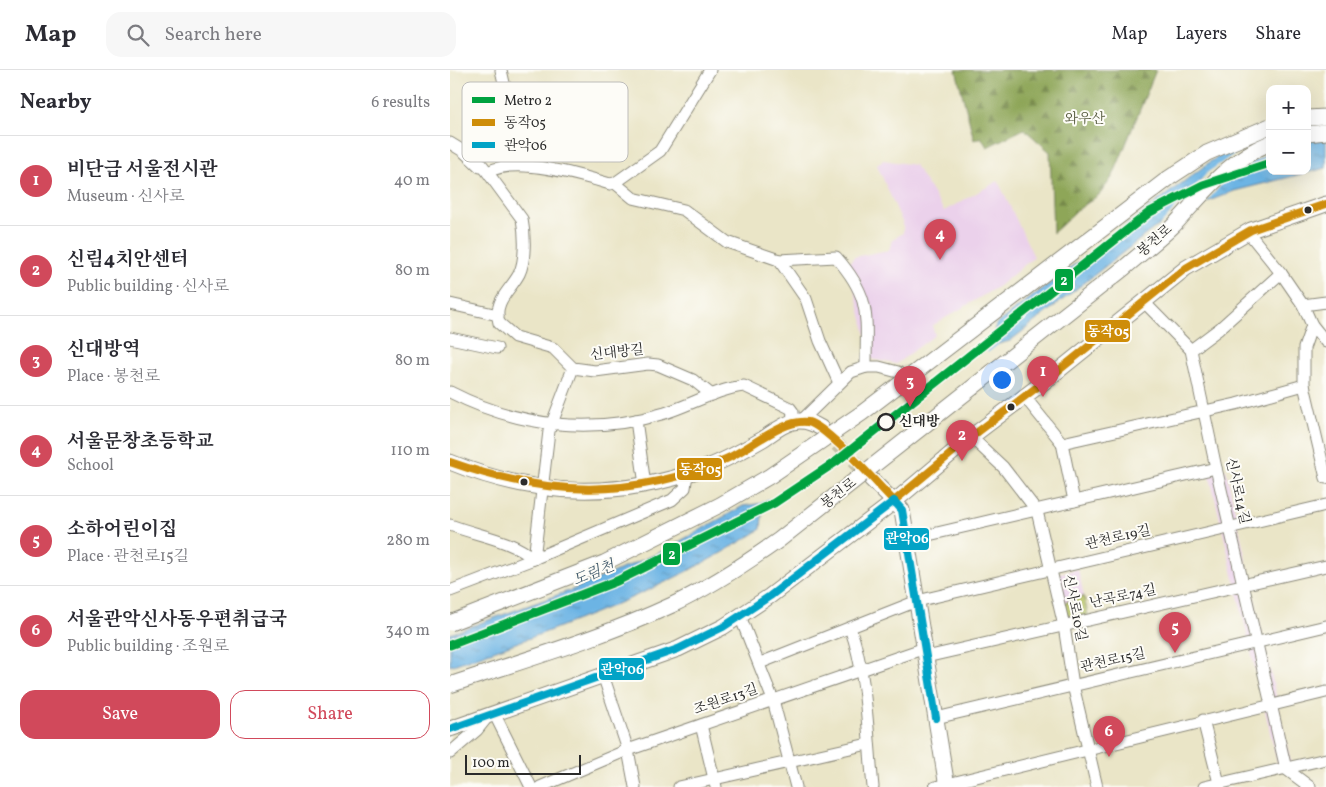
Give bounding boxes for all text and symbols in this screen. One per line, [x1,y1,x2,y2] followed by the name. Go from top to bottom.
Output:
[106,12,456,57] search box
[25,18,76,52] text: Map
[124,21,152,49] icon: search
[164,22,262,48] text: Search here
[1111,22,1147,47] text: Map
[1175,22,1227,47] text: Layers
[1255,22,1301,47] text: Share
[462,82,628,162] legend
[1266,85,1311,175] map controls
[1266,85,1311,130] button: +
[20,88,91,117] text: Nearby
[371,92,430,114] text: 6 results
[504,92,552,111] text: Metro 2
[1065,110,1106,129] park label: 와우산
[504,114,546,133] text: 동작05
[1266,130,1311,175] button: −
[504,137,547,156] text: 관악06
[67,157,218,183] text: 비단금 서울전시관
[33,170,39,192] text: 1
[394,170,430,192] text: 40 m
[67,186,184,208] text: Museum · 신사로
[1303,205,1313,215] unlabelled marker
[924,219,956,260] pin: 4
[1133,220,1177,261] street label: 봉천로
[67,247,189,273] text: 신림4치안센터
[32,260,40,282] text: 2
[395,260,430,282] text: 80 m
[1054,268,1074,292] line badge: 2
[1060,272,1068,291] text: 2
[67,276,229,298] text: Public building · 신사로
[1084,319,1131,343] line badge: 동작05
[1087,323,1129,342] text: 동작05
[67,337,140,363] text: 신대방역
[589,341,645,365] street label: 신대방길
[32,350,40,372] text: 3
[395,350,430,372] text: 80 m
[1027,356,1059,397] pin: 1
[67,366,160,388] text: Place · 봉천로
[894,366,926,407] pin: 3
[989,367,1015,393] your location
[1006,402,1016,412] unlabelled marker
[877,413,895,431] marker: 신대방
[899,413,940,432] place label: 신대방
[946,420,978,461] pin: 2
[67,429,214,455] text: 서울문창초등학교
[31,440,41,462] text: 4
[391,440,430,462] text: 110 m
[67,455,114,477] text: School
[1220,456,1254,526] street label: 신사로14길
[676,457,723,481] line badge: 동작05
[679,461,721,480] text: 동작05
[817,474,861,514] street label: 봉천로
[519,477,529,487] unlabelled marker
[67,517,177,543] text: 소하어린이집
[1083,521,1153,555] street label: 관천로19길
[883,527,930,551] line badge: 관악06
[32,530,40,552] text: 5
[386,530,430,552] text: 280 m
[885,530,929,549] text: 관악06
[662,542,681,566] line badge: 2
[67,546,189,568] text: Place · 관천로15길
[668,546,676,565] text: 2
[570,556,619,592] water label: 도림천
[1058,573,1090,643] street label: 신사로10길
[1088,581,1158,613] street label: 난곡로74길
[67,607,287,633] text: 서울관악신사동우편취급국
[1159,612,1191,653] pin: 5
[32,620,40,642] text: 6
[386,620,430,642] text: 340 m
[67,636,229,658] text: Public building · 조원로
[1079,644,1147,678] street label: 관천로15길
[598,657,645,681] line badge: 관악06
[600,661,644,680] text: 관악06
[691,680,761,720] street label: 조원로13길
[20,690,220,739] button: Save
[230,690,430,739] button: Share
[1093,716,1125,757] pin: 6
[465,752,581,775] scale bar
[472,754,510,773] text: 100 m

